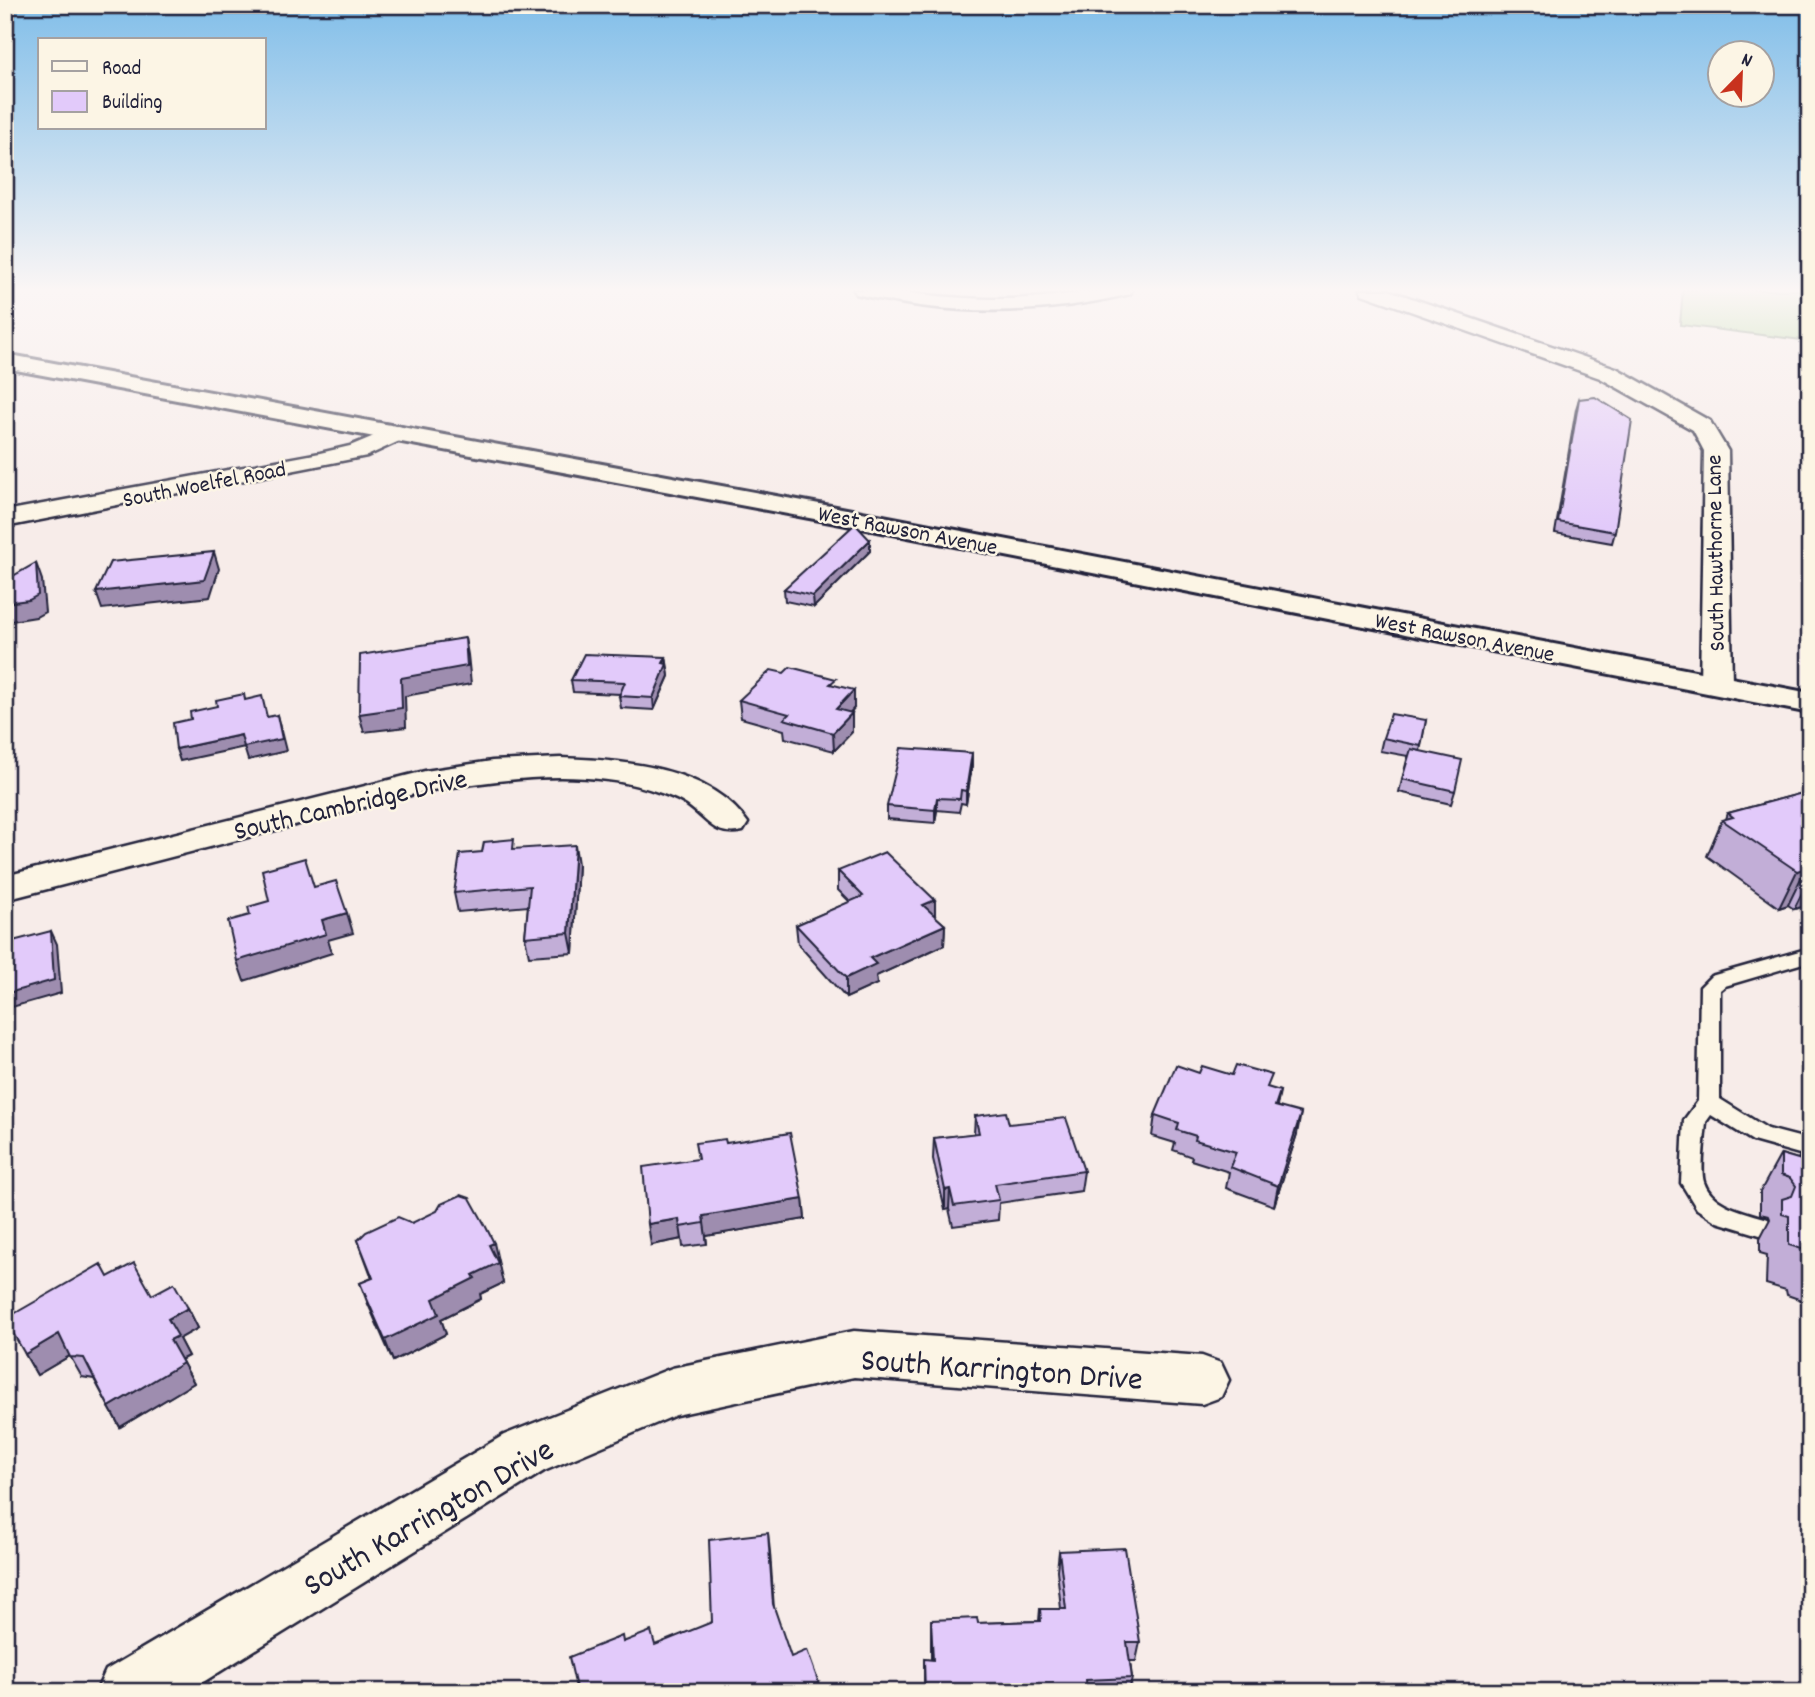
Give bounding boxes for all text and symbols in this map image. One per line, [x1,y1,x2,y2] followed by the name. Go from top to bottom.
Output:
[38,38,266,130] legend
[1706,38,1776,108] north arrow
[1737,47,1756,76] text: N
[102,55,141,85] text: Road
[102,89,162,119] text: Building
[120,454,289,518] street label: South Woelfel Road
[1699,454,1736,652] street label: South Hawthorne Lane
[815,499,1000,566] street label: West Rawson Avenue
[1372,606,1557,673] street label: West Rawson Avenue
[230,762,472,854] street label: South Cambridge Drive
[859,1339,1144,1406] street label: South Karrington Drive
[296,1429,564,1611] street label: South Karrington Drive

